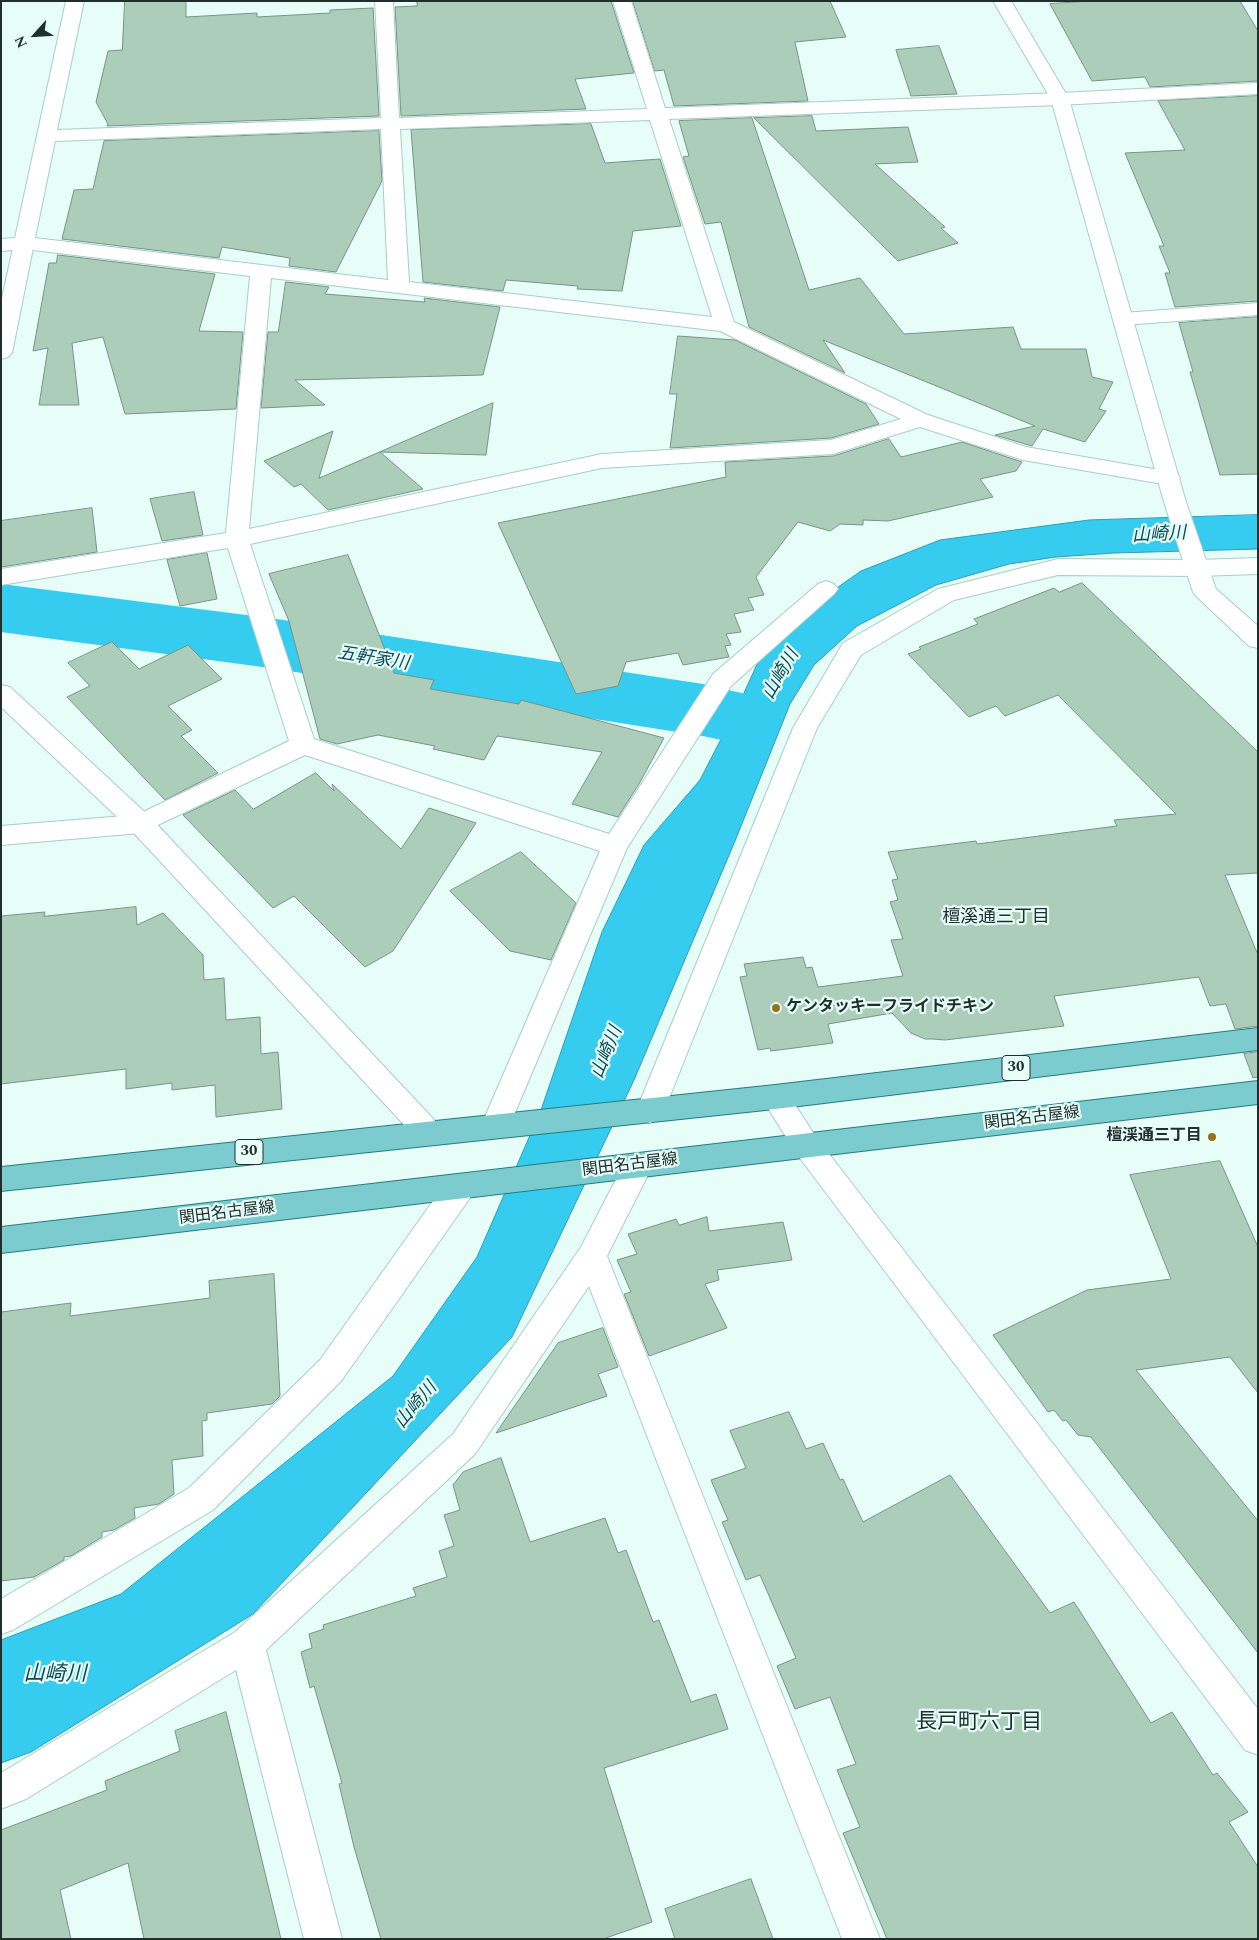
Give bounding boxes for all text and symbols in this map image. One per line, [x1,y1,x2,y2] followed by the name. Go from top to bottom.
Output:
[10,10,60,60] north arrow
[9,32,33,52] text: N
[1131,524,1187,548] water label: 山崎川
[336,644,410,676] water label: 五軒家川
[759,646,805,704] water label: 山崎川
[942,907,1050,929] district label: 檀溪通三丁目
[786,998,994,1018] place label: ケンタッキーフライドチキン
[770,1002,782,1014] marker: ケンタッキーフライドチキン
[588,1024,628,1082] water label: 山崎川
[1002,1056,1030,1080] road number: 30
[983,1104,1081,1134] street label: 関田名古屋線
[1106,1127,1202,1147] place label: 檀渓通三丁目
[1206,1131,1218,1143] marker: 檀渓通三丁目
[235,1140,263,1164] road number: 30
[581,1151,679,1181] street label: 関田名古屋線
[178,1199,276,1229] street label: 関田名古屋線
[391,1378,443,1434] water label: 山崎川
[24,1663,86,1689] water label: 山崎川
[916,1711,1042,1737] district label: 長戸町六丁目

